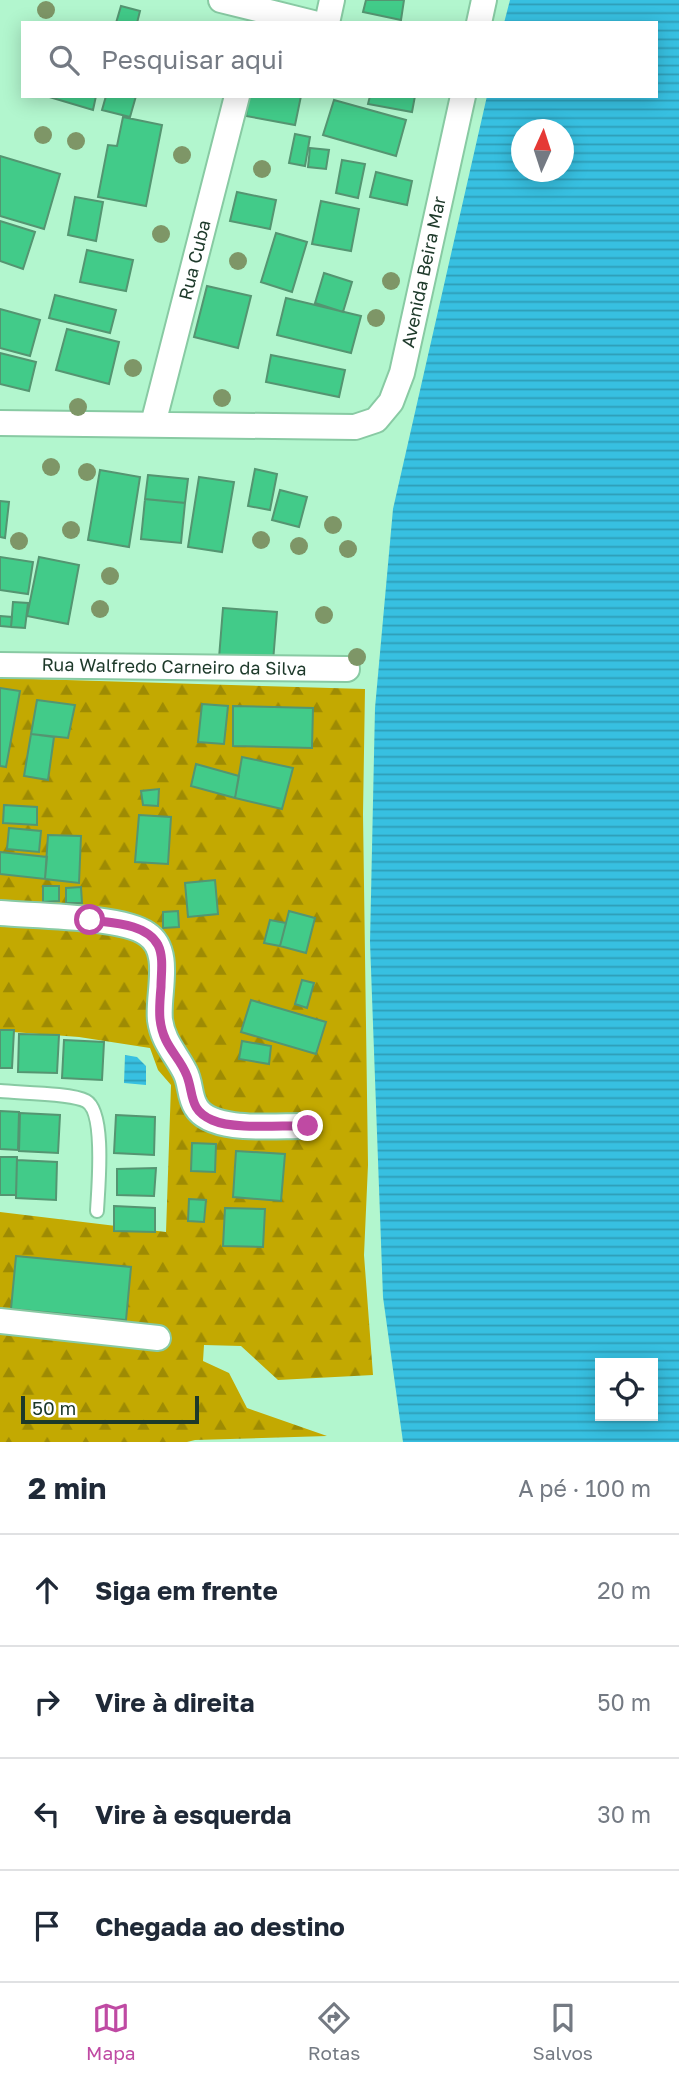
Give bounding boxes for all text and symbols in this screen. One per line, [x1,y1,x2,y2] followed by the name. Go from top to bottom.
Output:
[21,21,658,98] search box
[45,41,83,79] icon: search
[101,44,284,75] text: Pesquisar aqui
[511,119,574,182] north arrow
[396,194,450,350] street label: Avenida Beira Mar
[173,217,215,302] street label: Rua Cuba
[41,653,307,679] street label: Rua Walfredo Carneiro da Silva
[74,904,105,935] route start
[292,1110,323,1141] route end
[595,1358,658,1421] map controls
[595,1358,658,1421] button: locate
[21,1393,200,1425] scale bar
[32,1396,76,1419] text: 50 m
[28,1470,106,1506] text: 2 min
[518,1474,651,1502] text: A pé · 100 m
[28,1571,66,1609] icon: ahead
[95,1575,278,1606] text: Siga em frente
[597,1576,651,1604] text: 20 m
[28,1683,66,1721] icon: right
[95,1687,255,1718] text: Vire à direita
[597,1688,651,1716] text: 50 m
[28,1795,66,1833] icon: left
[95,1799,291,1830] text: Vire à esquerda
[597,1800,651,1828] text: 30 m
[28,1907,66,1945] icon: arrive
[95,1911,345,1942] text: Chegada ao destino
[86,1999,136,2064] tab: Mapa
[308,1999,360,2064] tab: Rotas
[533,1999,593,2064] tab: Salvos

